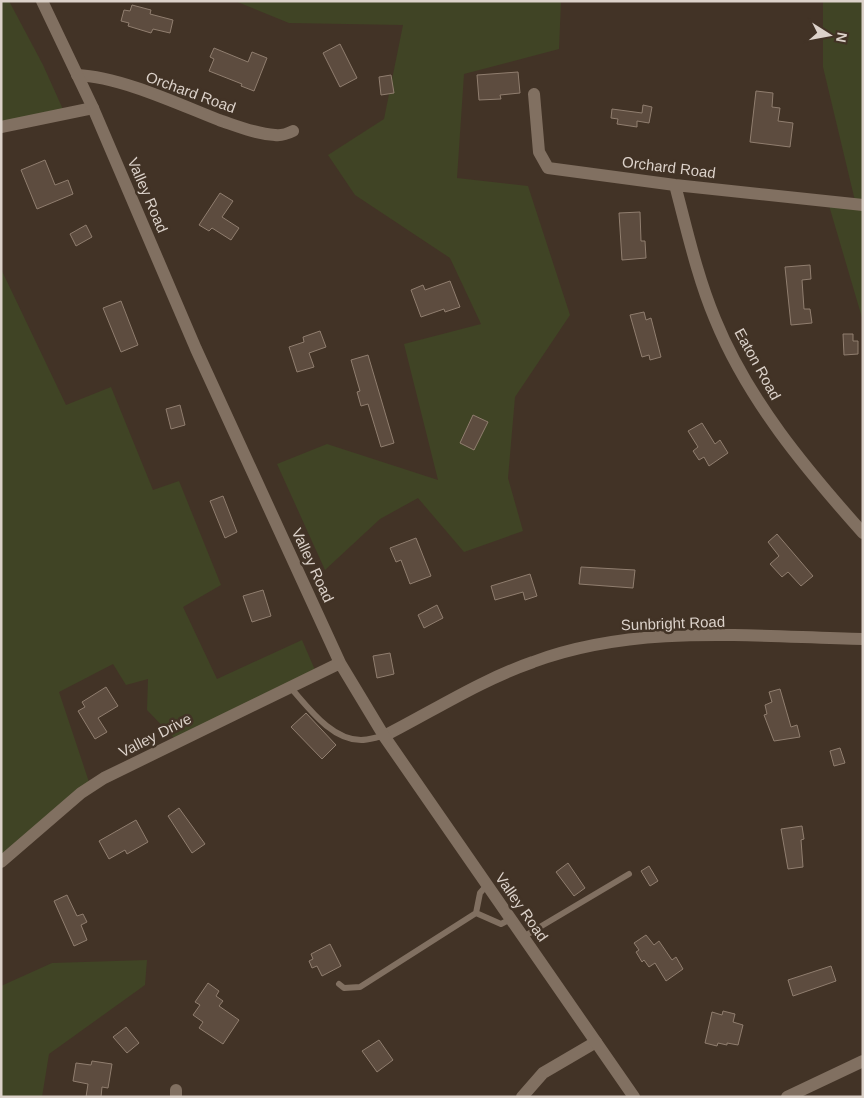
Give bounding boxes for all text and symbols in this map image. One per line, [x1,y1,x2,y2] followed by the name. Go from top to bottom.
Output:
[804,10,854,60] north arrow
[833,31,851,44] text: N
[144,68,238,116] street label: Orchard Road
[621,153,717,181] street label: Orchard Road
[125,155,171,235] street label: Valley Road
[731,325,785,403] street label: Eaton Road
[288,525,338,605] street label: Valley Road
[621,613,725,633] street label: Sunbright Road
[116,710,194,760] street label: Valley Drive
[492,869,552,945] street label: Valley Road

